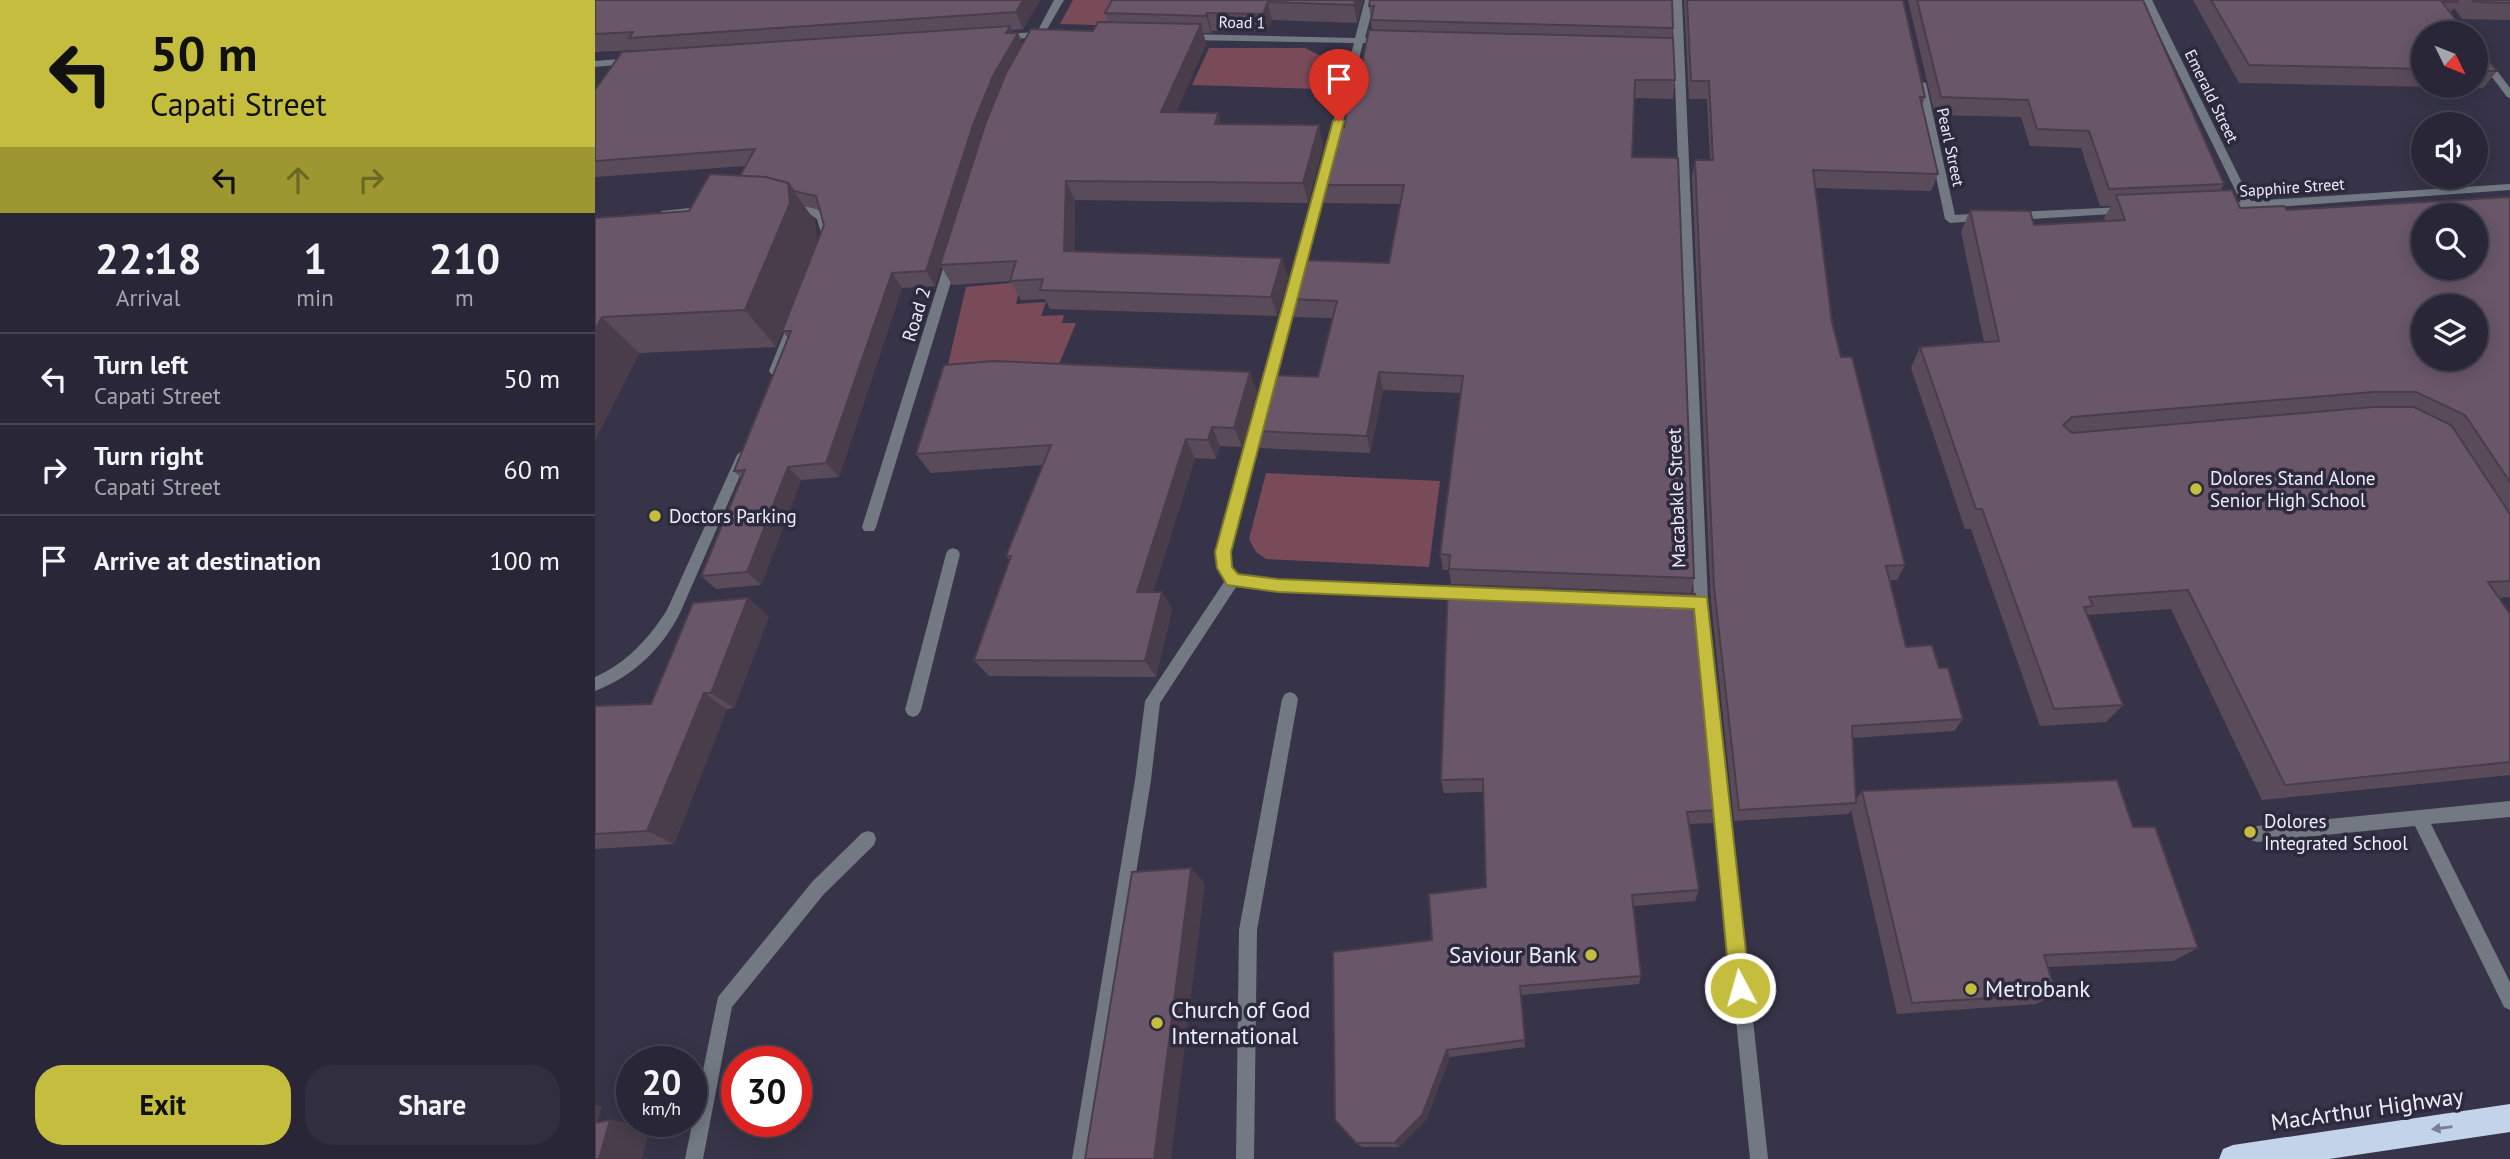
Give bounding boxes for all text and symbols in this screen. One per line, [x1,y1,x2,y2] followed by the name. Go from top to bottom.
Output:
[1218,12,1266,32] street label: Road 1
[150,21,257,85] text: 50 m
[2411,21,2489,98] north arrow
[2411,21,2488,371] map controls
[35,28,126,119] icon: left
[2181,46,2243,147] street label: Emerald Street
[1309,49,1369,121] pin
[1320,60,1358,98] icon: arrive
[150,83,326,125] text: Capati Street
[1933,106,1969,189] street label: Pearl Street
[2411,112,2488,189] button: sound
[206,161,244,199] icon: left
[279,161,317,199] icon: ahead
[352,161,390,199] icon: right
[2239,173,2346,201] street label: Sapphire Street
[2411,203,2488,280] button: search
[95,231,201,286] text: 22:18
[303,231,327,286] text: 1
[429,231,500,286] text: 210
[116,283,180,312] text: Arrival
[296,283,334,312] text: min
[455,283,474,312] text: m
[896,284,936,344] street label: Road 2
[2411,294,2488,371] button: layers
[94,348,188,381] text: Turn left
[35,360,73,398] icon: left
[504,362,560,395] text: 50 m
[94,381,221,410] text: Capati Street
[1662,427,1690,568] street label: Macabakle Street
[94,439,203,472] text: Turn right
[35,451,73,489] icon: right
[504,453,560,486] text: 60 m
[2210,466,2375,512] place label: Dolores Stand Alone Senior High School
[94,472,221,501] text: Capati Street
[2188,481,2204,497] marker: Dolores Stand Alone Senior High School
[669,504,797,528] place label: Doctors Parking
[647,508,663,524] marker: Doctors Parking
[35,542,73,580] icon: arrive
[94,544,321,577] text: Arrive at destination
[489,544,560,577] text: 100 m
[2264,809,2408,855] place label: Dolores Integrated School
[2242,824,2258,840] marker: Dolores Integrated School
[1449,940,1577,969] place label: Saviour Bank
[1583,947,1599,963] marker: Saviour Bank
[1703,951,1777,1025] position arrow
[1985,974,2090,1003] place label: Metrobank
[1963,981,1979,997] marker: Metrobank
[1171,995,1310,1050] place label: Church of God International
[1149,1015,1165,1031] marker: Church of God International
[721,1046,812,1137] speed limit sign: 30
[642,1059,681,1105] text: 20
[35,1065,291,1145] button: Exit
[305,1065,560,1145] button: Share
[2269,1081,2465,1136] street label: MacArthur Highway
[642,1097,681,1120] text: km/h
[2431,1123,2453,1134] one-way arrow

